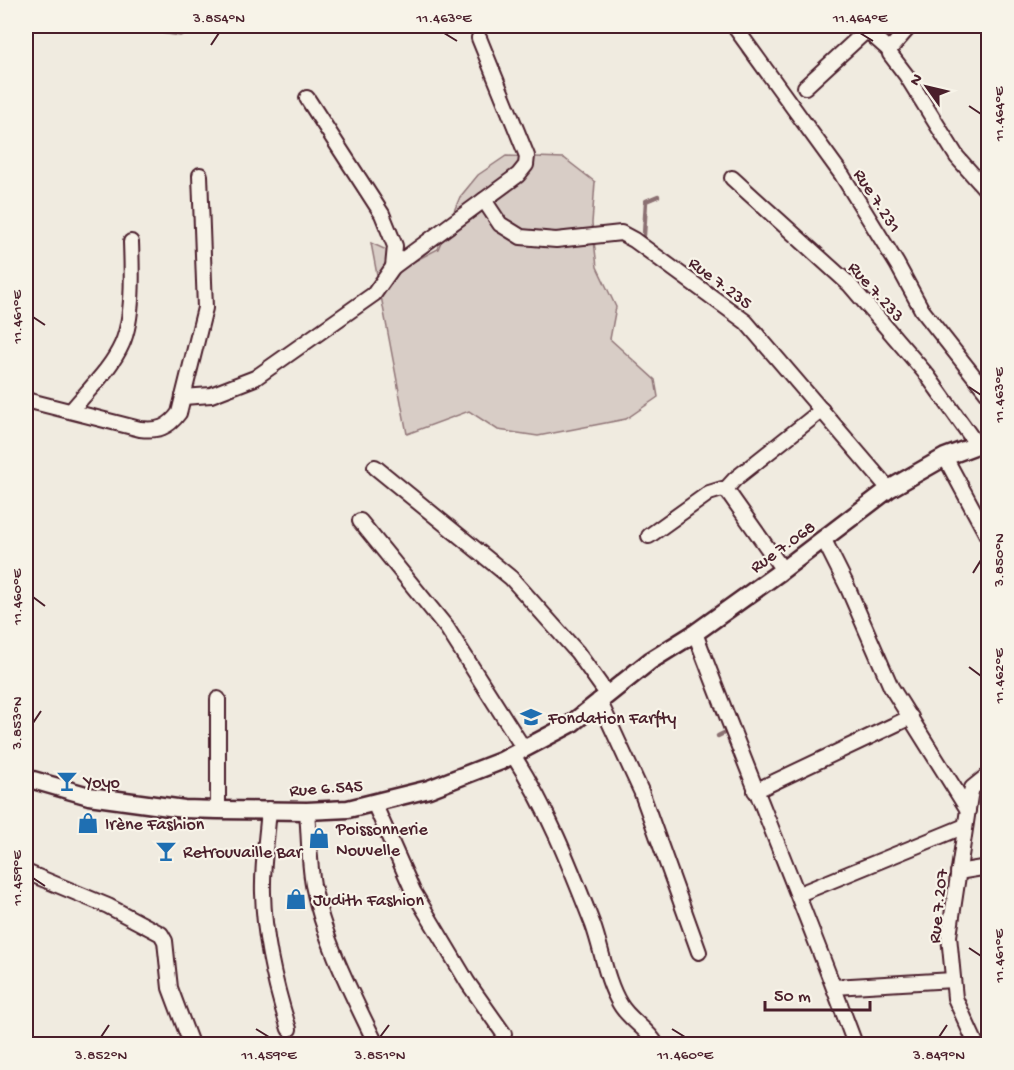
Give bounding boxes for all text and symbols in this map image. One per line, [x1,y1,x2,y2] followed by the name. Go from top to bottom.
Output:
[192,10,245,28] text: 3.854°N
[415,10,472,28] text: 11.463°E
[832,10,888,28] text: 11.464°E
[897,57,957,117] north arrow
[907,70,929,90] text: N
[991,86,1009,142] text: 11.464°E
[848,165,904,237] street label: Rue 7.231
[684,253,755,315] street label: Rue 7.235
[843,258,908,327] street label: Rue 7.233
[9,290,27,345] text: 11.461°E
[991,367,1009,424] text: 11.463°E
[747,517,820,579] street label: Rue 7.068
[991,533,1009,588] text: 3.850°N
[9,568,27,626] text: 11.460°E
[991,648,1009,704] text: 11.462°E
[9,696,27,750] text: 3.853°N
[519,705,543,729] school or university icon: Fondation Farfty
[547,709,677,730] place label: Fondation Farfty
[55,769,79,793] bar icon: Yoyo
[82,773,120,794] place label: Yoyo
[289,776,364,803] street label: Rue 6.545
[76,811,100,835] shop icon: Irène Fashion
[105,815,205,836] place label: Irène Fashion
[335,820,428,862] place label: Poissonnerie Nouvelle
[307,826,331,850] shop icon: Poissonnerie Nouvelle
[154,839,178,863] bar icon: Retrouvaille Bar
[183,843,304,864] place label: Retrouvaille Bar
[9,850,27,907] text: 11.459°E
[925,867,954,945] street label: Rue 7.207
[284,887,308,911] shop icon: Judith Fashion
[313,891,424,912] place label: Judith Fashion
[991,929,1009,984] text: 11.461°E
[765,974,870,1012] scale bar
[774,987,811,1008] text: 50 m
[74,1047,127,1065] text: 3.852°N
[240,1047,297,1065] text: 11.459°E
[353,1047,406,1065] text: 3.851°N
[656,1047,714,1065] text: 11.460°E
[912,1047,965,1065] text: 3.849°N

